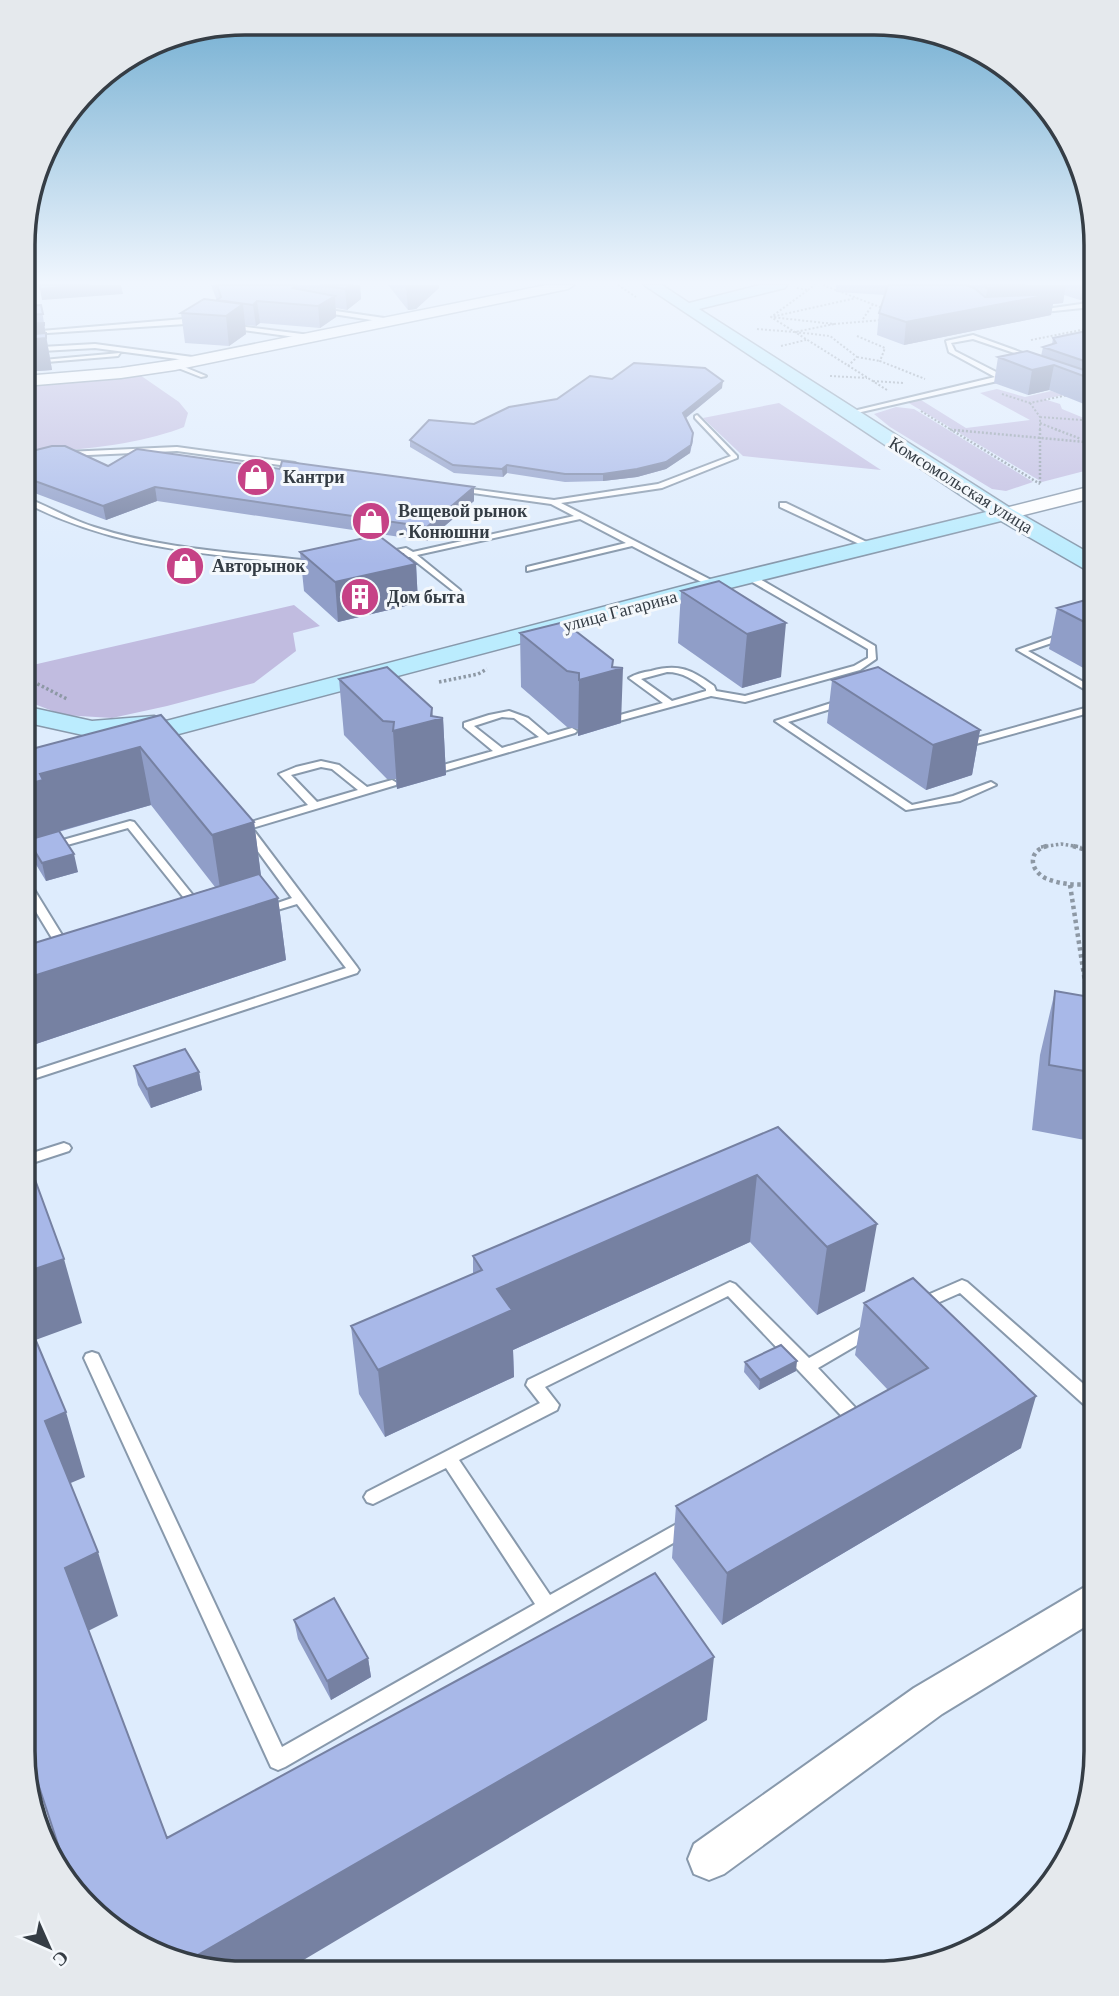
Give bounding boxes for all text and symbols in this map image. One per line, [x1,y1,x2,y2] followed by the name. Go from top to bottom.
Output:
[885,433,1037,537] street label: Комсомольская улица
[235,456,277,498] shop icon: Кантри
[283,467,345,487] place label: Кантри
[350,500,392,542] shop icon: Вещевой рынок - Конюшни
[398,501,528,542] place label: Вещевой рынок - Конюшни
[164,545,206,587] shop icon: Авторынок
[212,556,306,576] place label: Авторынок
[339,576,381,618] building icon: Дом быта
[561,586,679,636] street label: улица Гагарина
[387,587,465,607] place label: Дом быта
[14,1912,84,1982] north arrow
[48,1946,73,1971] text: С

